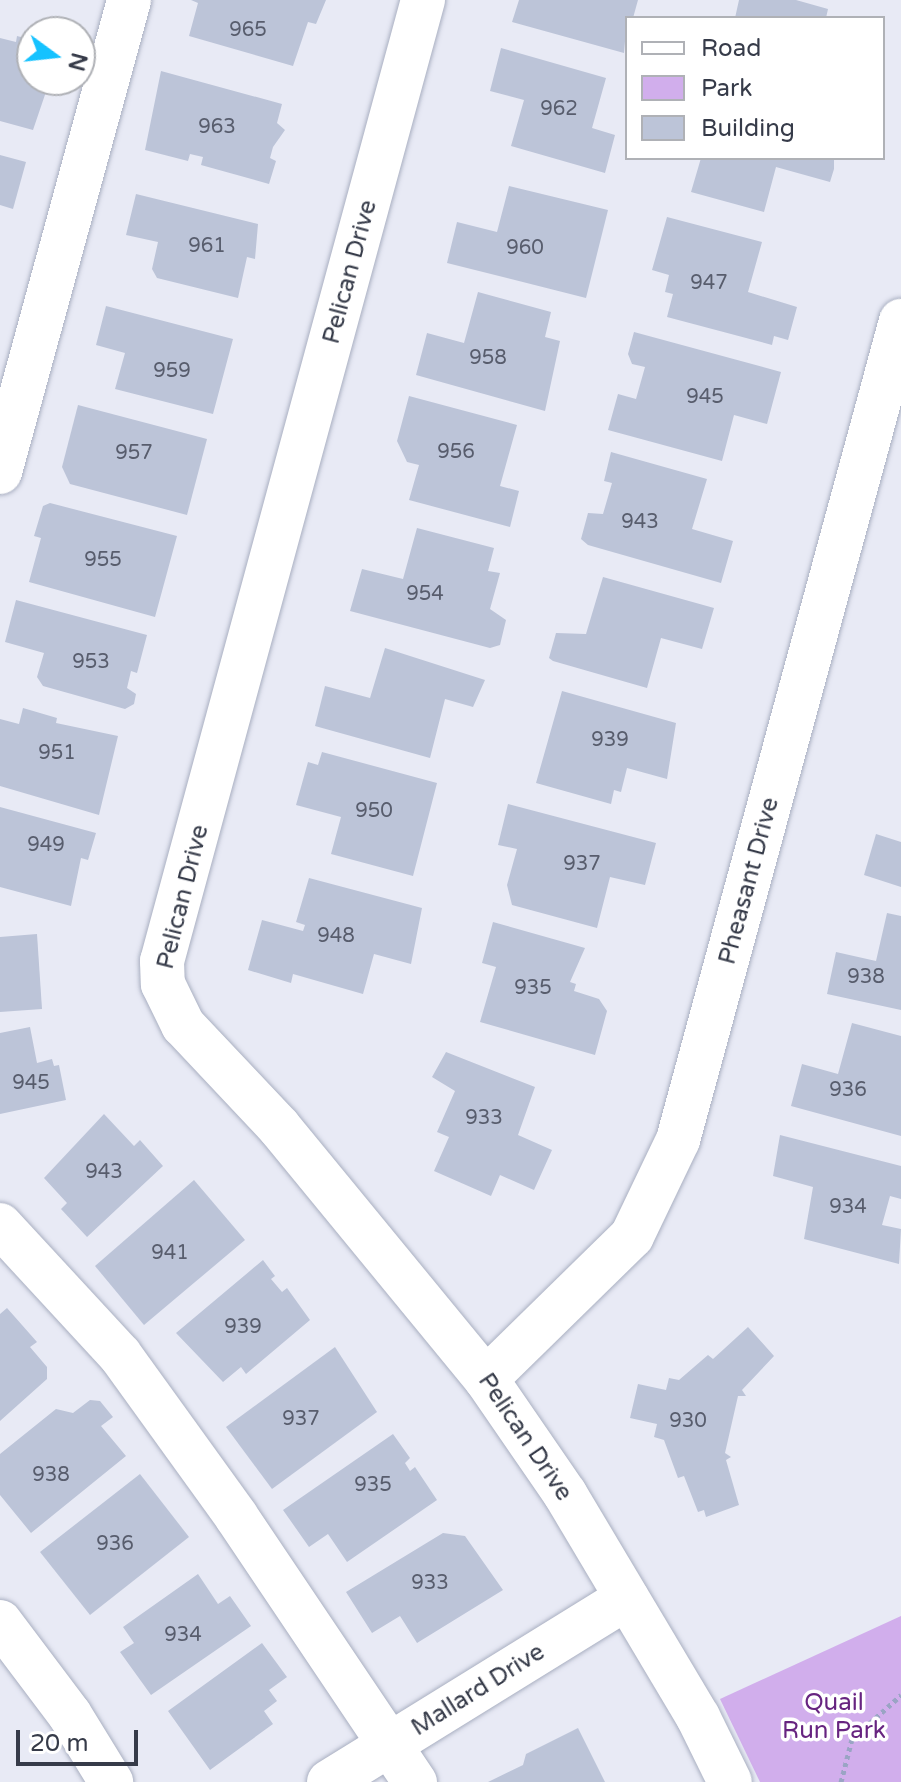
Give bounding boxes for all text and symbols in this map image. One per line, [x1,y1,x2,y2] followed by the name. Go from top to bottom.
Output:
[16,16,96,96] north arrow
[625,16,885,160] legend
[229,18,267,42] house number: 965
[701,34,761,63] text: Road
[62,50,92,74] text: N
[701,74,752,103] text: Park
[540,97,578,121] house number: 962
[701,114,795,143] text: Building
[198,115,236,139] house number: 963
[317,197,383,347] street label: Pelican Drive
[188,234,226,258] house number: 961
[506,236,544,260] house number: 960
[690,271,728,295] house number: 947
[469,346,507,370] house number: 958
[153,359,191,383] house number: 959
[686,385,724,409] house number: 945
[437,440,475,464] house number: 956
[115,441,153,465] house number: 957
[621,510,659,534] house number: 943
[84,548,122,572] house number: 955
[406,582,444,606] house number: 954
[72,650,110,674] house number: 953
[591,728,629,752] house number: 939
[38,741,76,765] house number: 951
[713,794,785,968] street label: Pheasant Drive
[355,799,393,823] house number: 950
[151,822,215,972] street label: Pelican Drive
[27,833,65,857] house number: 949
[563,852,601,876] house number: 937
[317,924,355,948] house number: 948
[847,965,885,989] house number: 938
[514,976,552,1000] house number: 935
[12,1071,50,1095] house number: 945
[829,1078,867,1102] house number: 936
[465,1106,503,1130] house number: 933
[85,1160,123,1184] house number: 943
[829,1195,867,1219] house number: 934
[151,1241,189,1265] house number: 941
[224,1315,262,1339] house number: 939
[472,1368,578,1506] street label: Pelican Drive
[282,1407,320,1431] house number: 937
[669,1409,707,1433] house number: 930
[32,1463,70,1487] house number: 938
[354,1473,392,1497] house number: 935
[96,1532,134,1556] house number: 936
[411,1571,449,1595] house number: 933
[164,1623,202,1647] house number: 934
[406,1638,550,1742] street label: Mallard Drive
[782,1689,886,1745] park label: Quail Run Park
[20,1714,142,1764] scale bar
[30,1729,88,1758] text: 20 m

